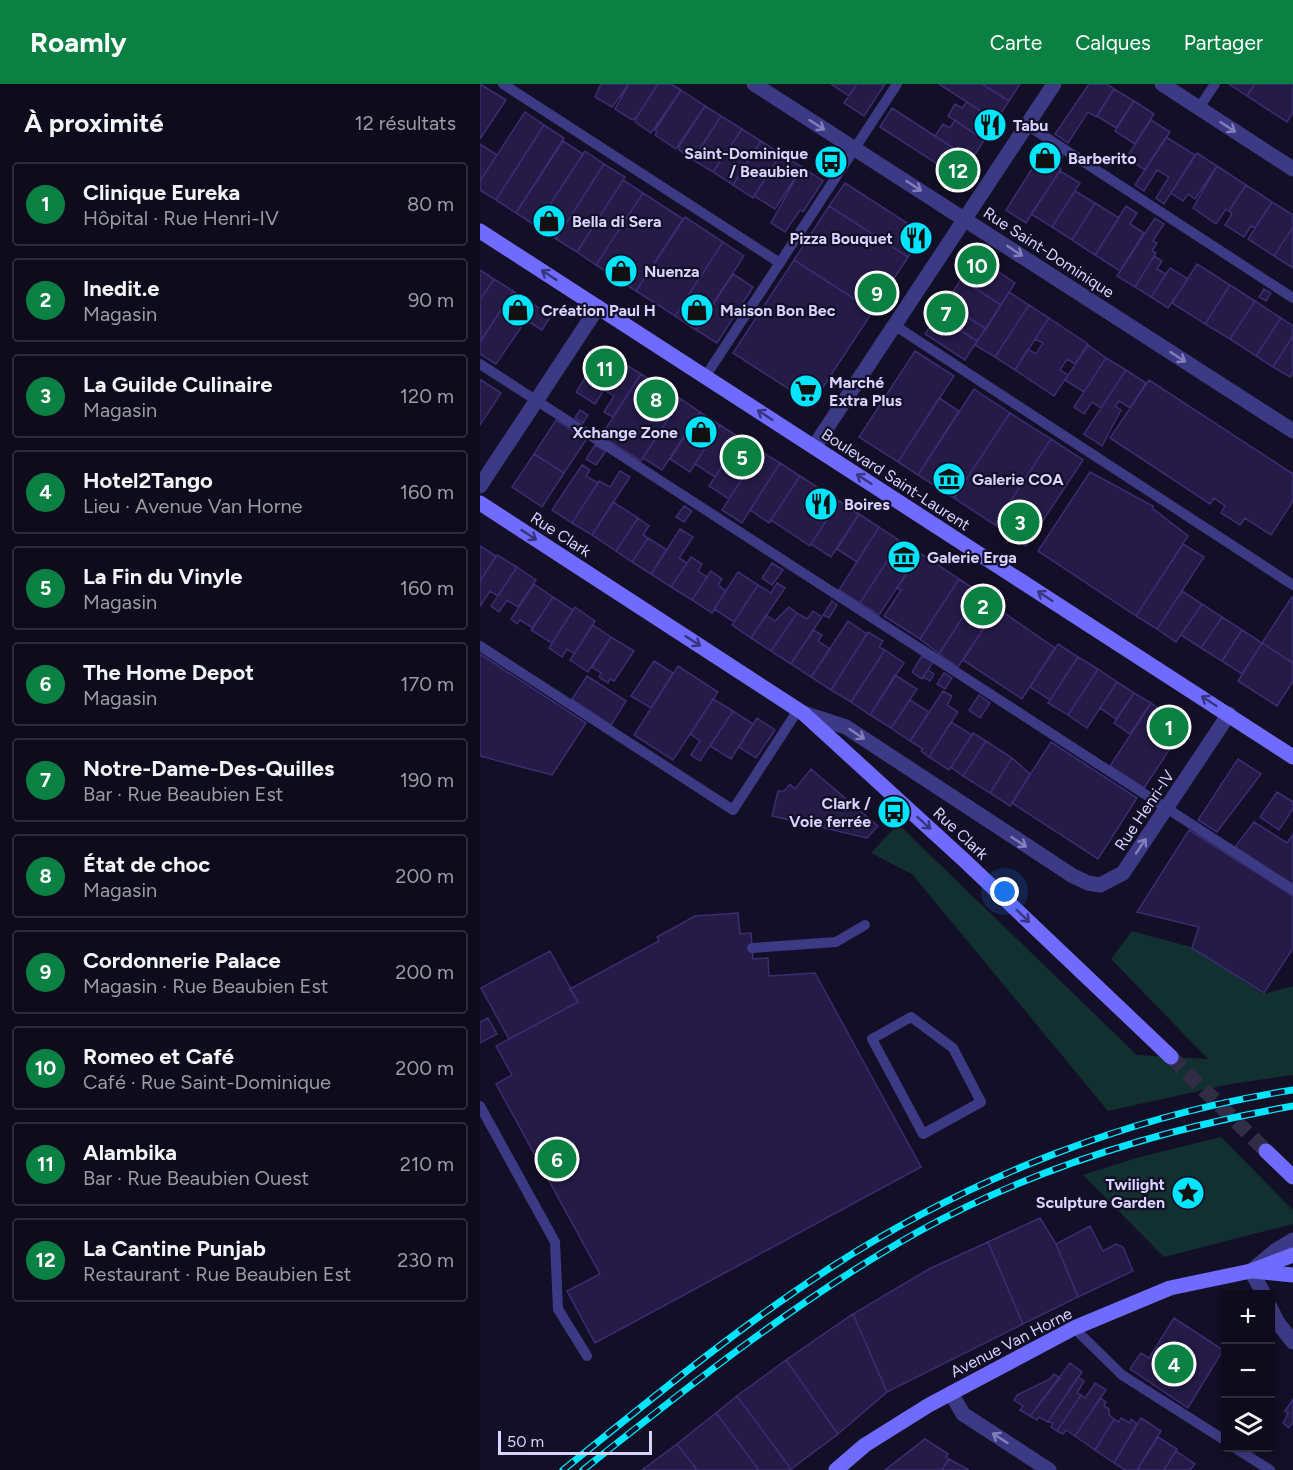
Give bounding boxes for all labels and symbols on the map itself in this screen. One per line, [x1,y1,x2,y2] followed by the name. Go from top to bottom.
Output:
[972,107,1008,143] restaurant icon: Tabu
[1013,116,1048,135] place label: Tabu
[808,119,825,131] one-way arrow
[1219,122,1236,134] one-way arrow
[1027,140,1063,176] shop icon: Barberito
[684,144,808,181] place label: Saint-Dominique / Beaubien
[813,144,849,180] bus stop icon: Saint-Dominique / Beaubien
[938,148,978,193] pin: 12
[1068,149,1137,168] place label: Barberito
[905,180,922,193] one-way arrow
[531,203,567,239] shop icon: Bella di Sera
[980,203,1118,302] street label: Rue Saint-Dominique
[572,212,662,231] place label: Bella di Sera
[898,220,934,256] restaurant icon: Pizza Bouquet
[790,229,893,248] place label: Pizza Bouquet
[958,242,996,288] pin: 10
[1006,245,1023,258] one-way arrow
[603,253,639,289] shop icon: Nuenza
[644,262,700,281] place label: Nuenza
[541,269,558,281] one-way arrow
[858,270,896,316] pin: 9
[926,290,966,336] pin: 7
[500,292,536,328] shop icon: Création Paul H
[679,292,715,328] shop icon: Maison Bon Bec
[541,301,656,320] place label: Création Paul H
[720,301,836,320] place label: Maison Bon Bec
[586,346,624,390] pin: 11
[1169,352,1186,364] one-way arrow
[788,373,824,409] supermarket icon: Marché Extra Plus
[829,373,903,410] place label: Marché Extra Plus
[636,376,675,422] pin: 8
[757,409,774,421] one-way arrow
[683,414,719,450] shop icon: Xchange Zone
[573,423,678,442] place label: Xchange Zone
[818,424,973,534] street label: Boulevard Saint-Laurent
[722,434,762,479] pin: 5
[931,461,967,497] museum icon: Galerie COA
[972,470,1064,489] place label: Galerie COA
[856,473,872,485] one-way arrow
[803,486,839,522] restaurant icon: Boires
[844,495,890,514] place label: Boires
[1000,500,1040,544] pin: 3
[527,508,595,561] street label: Rue Clark
[520,529,537,541] one-way arrow
[886,539,922,575] museum icon: Galerie Erga
[927,548,1017,567] place label: Galerie Erga
[964,584,1002,628] pin: 2
[1037,590,1054,602] one-way arrow
[684,635,701,648] one-way arrow
[1201,695,1218,707] one-way arrow
[1150,704,1188,750] pin: 1
[848,728,865,740] one-way arrow
[1111,767,1178,854] street label: Rue Henri-IV
[789,794,871,831] place label: Clark / Voie ferrée
[876,794,912,830] bus stop icon: Clark / Voie ferrée
[929,803,992,864] street label: Rue Clark
[916,816,931,830] one-way arrow
[1011,836,1027,848] one-way arrow
[1135,839,1147,855] one-way arrow
[990,877,1019,906] your location
[1015,909,1030,923] one-way arrow
[538,1136,577,1182] pin: 6
[1036,1175,1165,1212] place label: Twilight Sculpture Garden
[1170,1175,1206,1211] place icon: Twilight Sculpture Garden
[947,1303,1075,1381] street label: Avenue Van Horne
[1154,1342,1194,1386] pin: 4
[498,1428,652,1456] scale bar
[992,1432,1008,1444] one-way arrow

